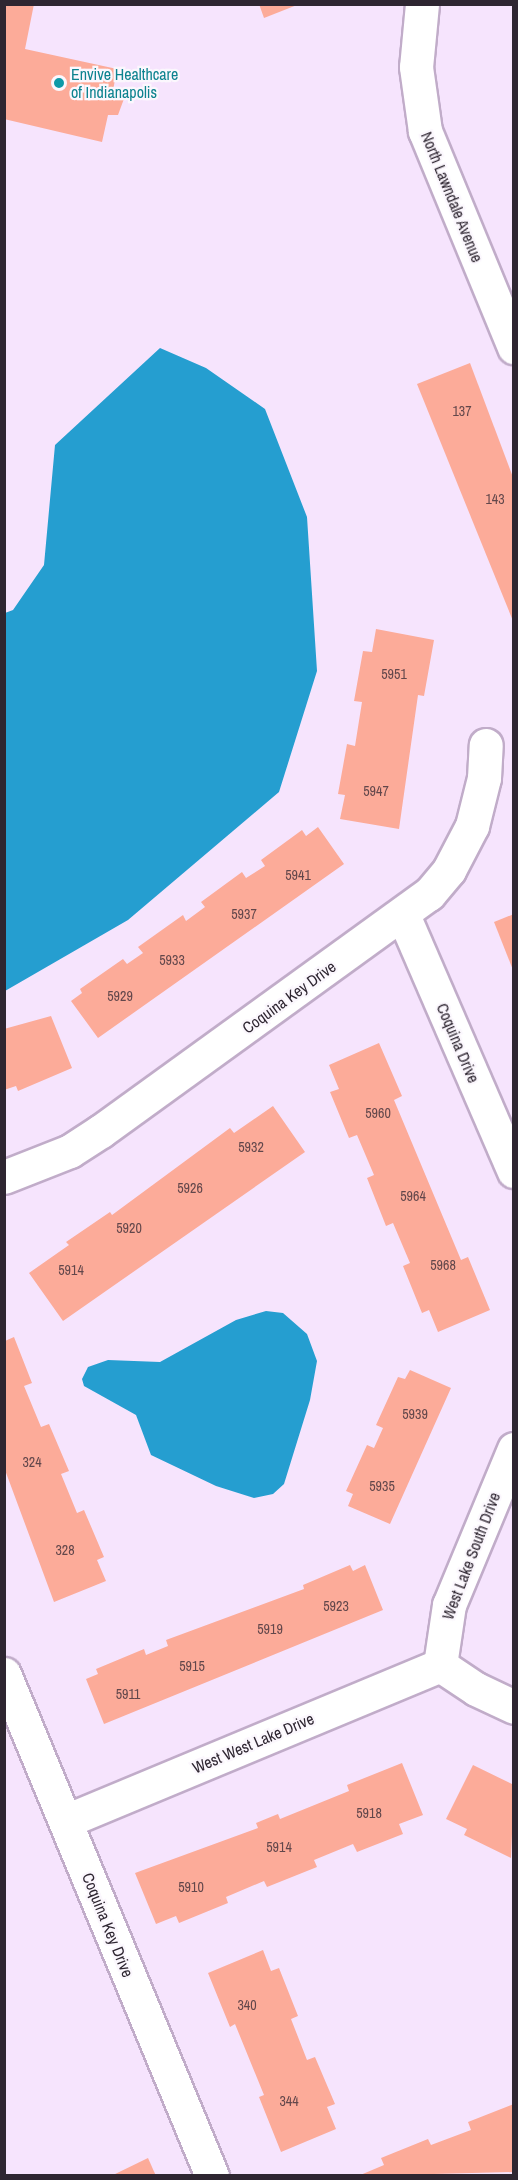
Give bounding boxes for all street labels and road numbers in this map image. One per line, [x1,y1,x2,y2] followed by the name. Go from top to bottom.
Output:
[417,129,487,265] street label: North Lawndale Avenue
[239,957,339,1037] street label: Coquina Key Drive
[433,1000,483,1086] street label: Coquina Drive
[438,1490,504,1622] street label: West Lake South Drive
[189,1709,317,1777] street label: West West Lake Drive
[78,1870,138,1980] street label: Coquina Key Drive

